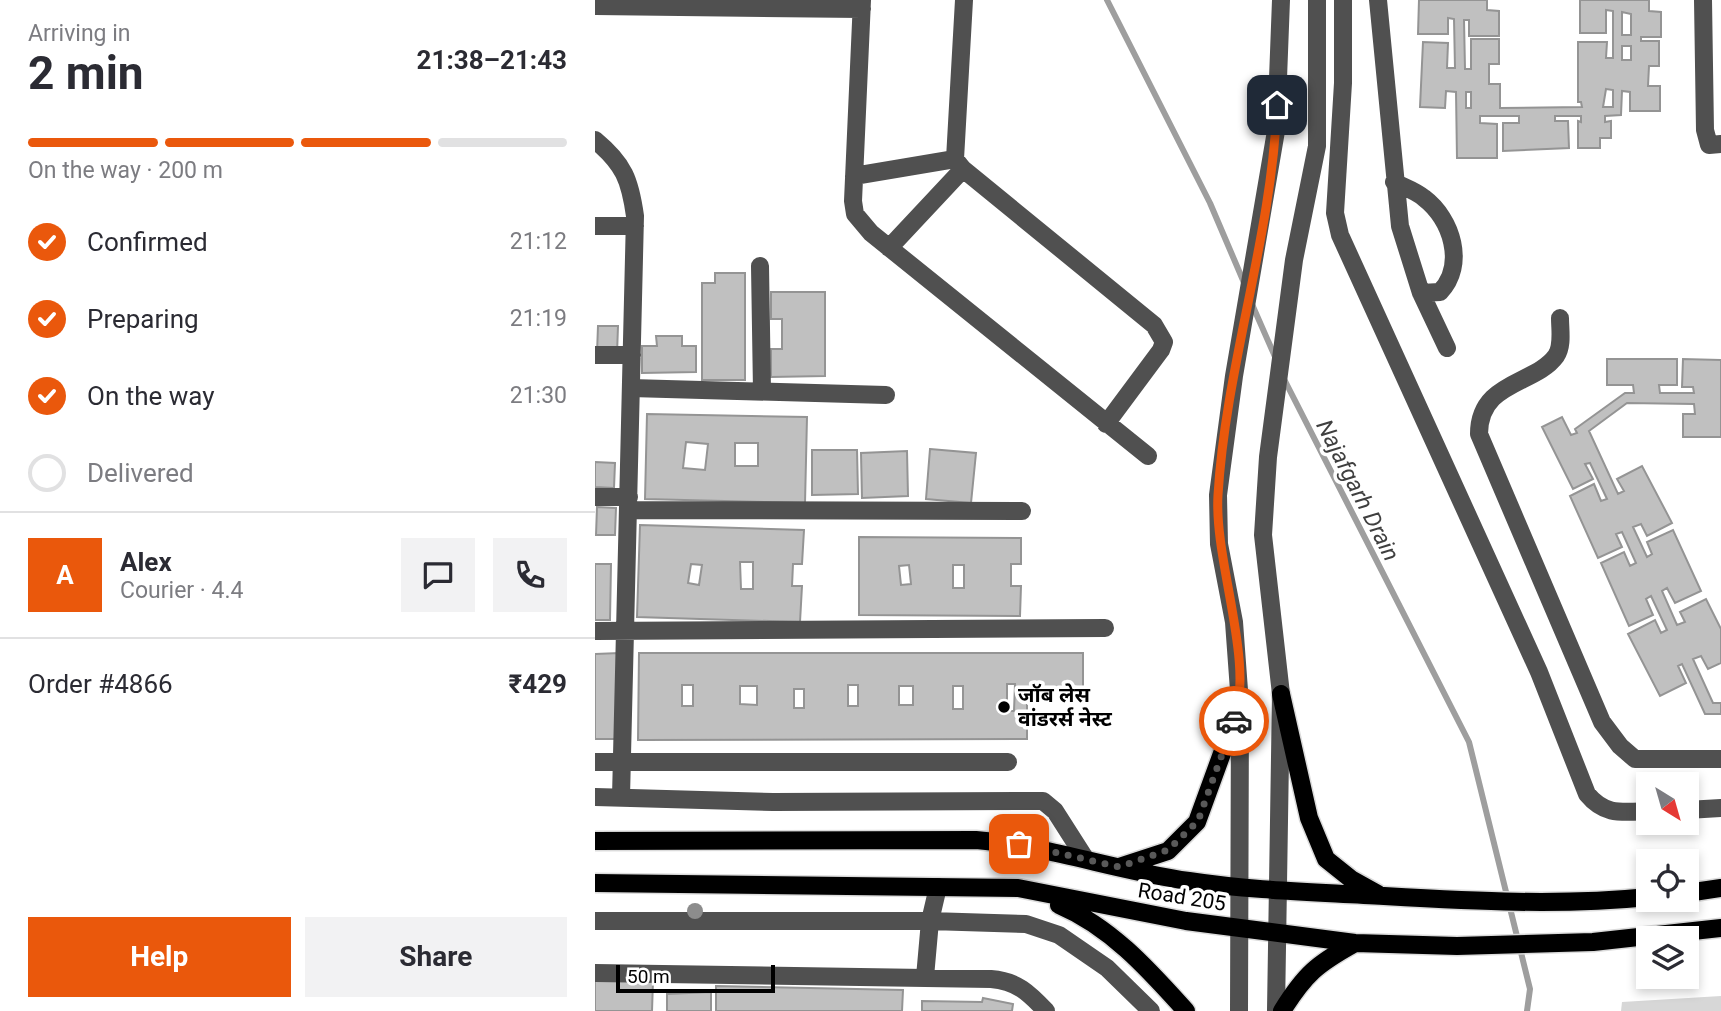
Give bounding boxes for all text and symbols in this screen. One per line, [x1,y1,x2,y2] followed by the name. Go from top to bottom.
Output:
[28,20,131,47] text: Arriving in
[417,45,567,75] text: 21:38–21:43
[28,46,144,100] text: 2 min
[1247,75,1307,135] pin
[1258,86,1296,124] icon: home
[28,157,223,184] text: On the way · 200 m
[28,223,66,261] icon: check
[87,227,208,257] text: Confirmed
[510,228,567,255] text: 21:12
[28,300,66,338] icon: check
[87,304,199,334] text: Preparing
[510,305,567,332] text: 21:19
[28,377,66,415] icon: check
[87,381,215,411] text: On the way
[510,382,567,409] text: 21:30
[1310,415,1405,565] water label: Najafgarh Drain
[87,458,194,488] text: Delivered
[401,538,475,612] button: chat
[493,538,567,612] button: phone
[120,547,172,577] text: Alex
[56,560,74,590] text: A
[120,577,243,604] text: Courier · 4.4
[28,669,173,699] text: Order #4866
[509,669,567,699] text: ₹429
[1018,683,1113,731] place label: जॉब लेस वांडरर्स नेस्ट
[1199,686,1269,756] courier
[996,699,1012,715] marker: जॉब लेस वांडरर्स नेस्ट
[1215,702,1253,740] icon: car
[1636,772,1699,835] north arrow
[1636,772,1699,989] map controls
[989,814,1049,874] pin
[1000,825,1038,863] icon: bag
[1636,849,1699,912] button: locate
[1136,878,1228,916] street label: Road 205
[28,917,291,997] button: Help
[305,917,567,997] button: Share
[1636,926,1699,989] button: layers
[616,962,775,994] scale bar
[627,965,670,988] text: 50 m

